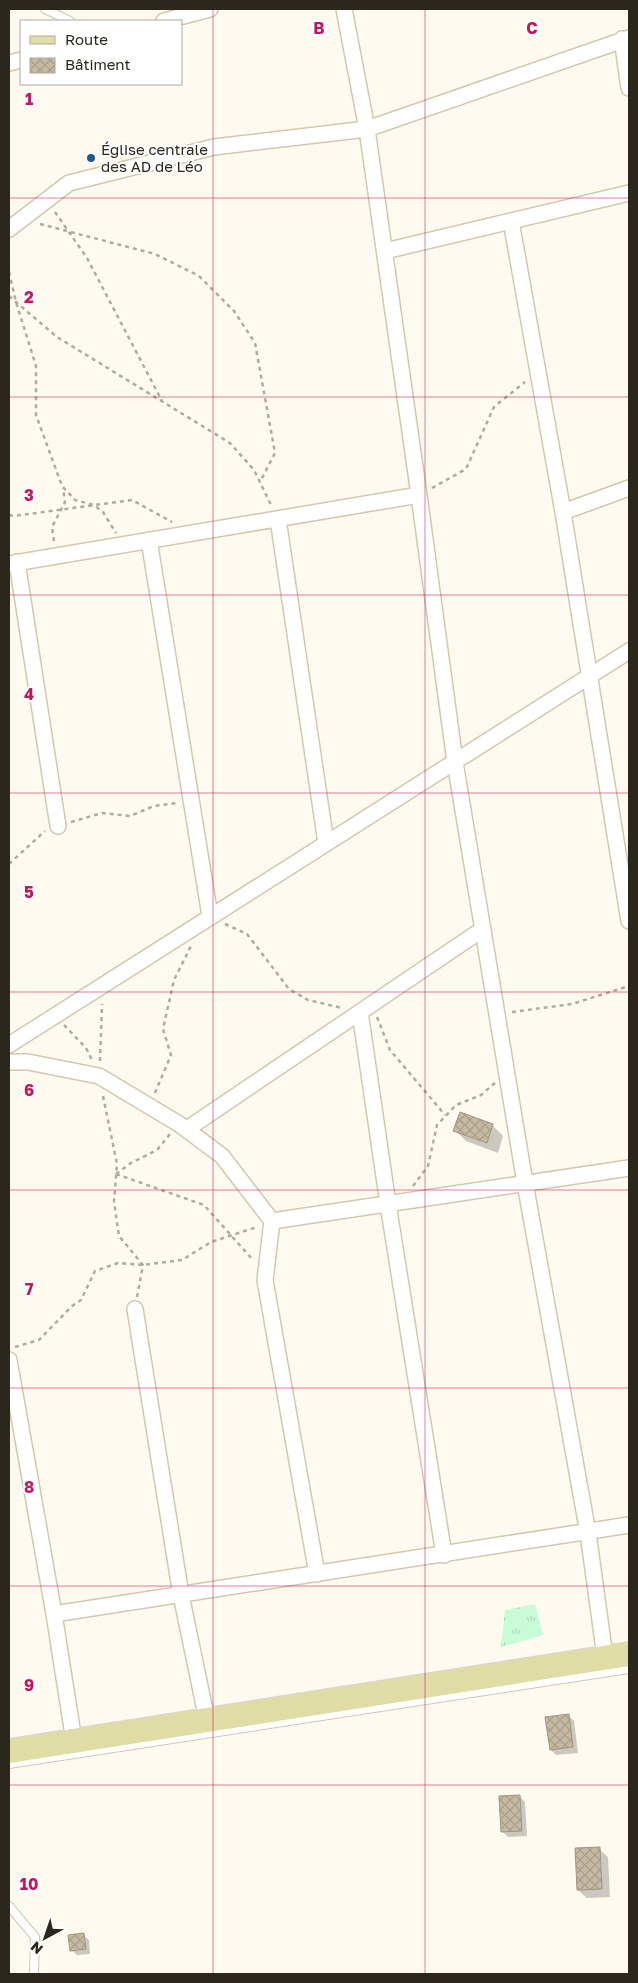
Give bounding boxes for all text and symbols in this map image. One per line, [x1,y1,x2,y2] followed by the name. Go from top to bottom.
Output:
[313,18,325,38] text: B
[526,18,538,38] text: C
[20,20,182,85] legend
[65,30,108,48] text: Route
[65,55,130,73] text: Bâtiment
[25,89,33,109] text: 1
[101,140,208,175] place label: Église centrale des AD de Léo
[85,152,97,164] marker: Église centrale des AD de Léo
[24,287,34,307] text: 2
[24,485,34,505] text: 3
[24,684,34,704] text: 4
[24,882,34,902] text: 5
[24,1080,34,1100] text: 6
[25,1279,34,1299] text: 7
[24,1477,34,1497] text: 8
[24,1675,34,1695] text: 9
[20,1874,38,1894] text: 10
[20,1913,70,1963] north arrow
[27,1938,46,1958] text: N

